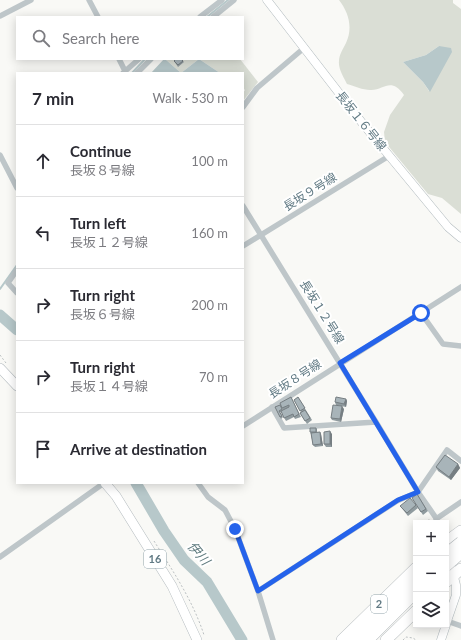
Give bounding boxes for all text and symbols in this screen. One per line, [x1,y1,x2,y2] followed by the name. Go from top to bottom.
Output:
[16,16,244,60] search box
[30,27,52,49] icon: search
[62,29,139,47] text: Search here
[32,88,74,109] text: 7 min
[333,88,390,153] street label: 長坂１６号線
[152,90,228,106] text: Walk · 530 m
[70,142,131,160] text: Continue
[32,150,54,172] icon: ahead
[191,153,228,169] text: 100 m
[70,162,135,178] text: 長坂８号線
[280,169,339,214] street label: 長坂９号線
[70,214,126,232] text: Turn left
[32,222,54,244] icon: left
[191,225,228,241] text: 160 m
[70,234,148,250] text: 長坂１２号線
[297,277,348,346] street label: 長坂１２号線
[70,286,135,304] text: Turn right
[32,294,54,316] icon: right
[191,297,228,313] text: 200 m
[412,304,430,322] route start
[70,306,135,322] text: 長坂６号線
[265,356,324,401] street label: 長坂８号線
[70,358,135,376] text: Turn right
[32,366,54,388] icon: right
[199,369,228,385] text: 70 m
[70,378,148,394] text: 長坂１４号線
[32,438,54,460] icon: arrive
[70,440,207,458] text: Arrive at destination
[226,520,244,538] route end
[413,520,449,628] map controls
[413,520,449,556] button: +
[184,538,215,570] water label: 伊川
[144,550,166,568] road number: 16
[413,556,449,592] button: −
[413,592,449,628] button: layers
[371,595,387,613] road number: 2

